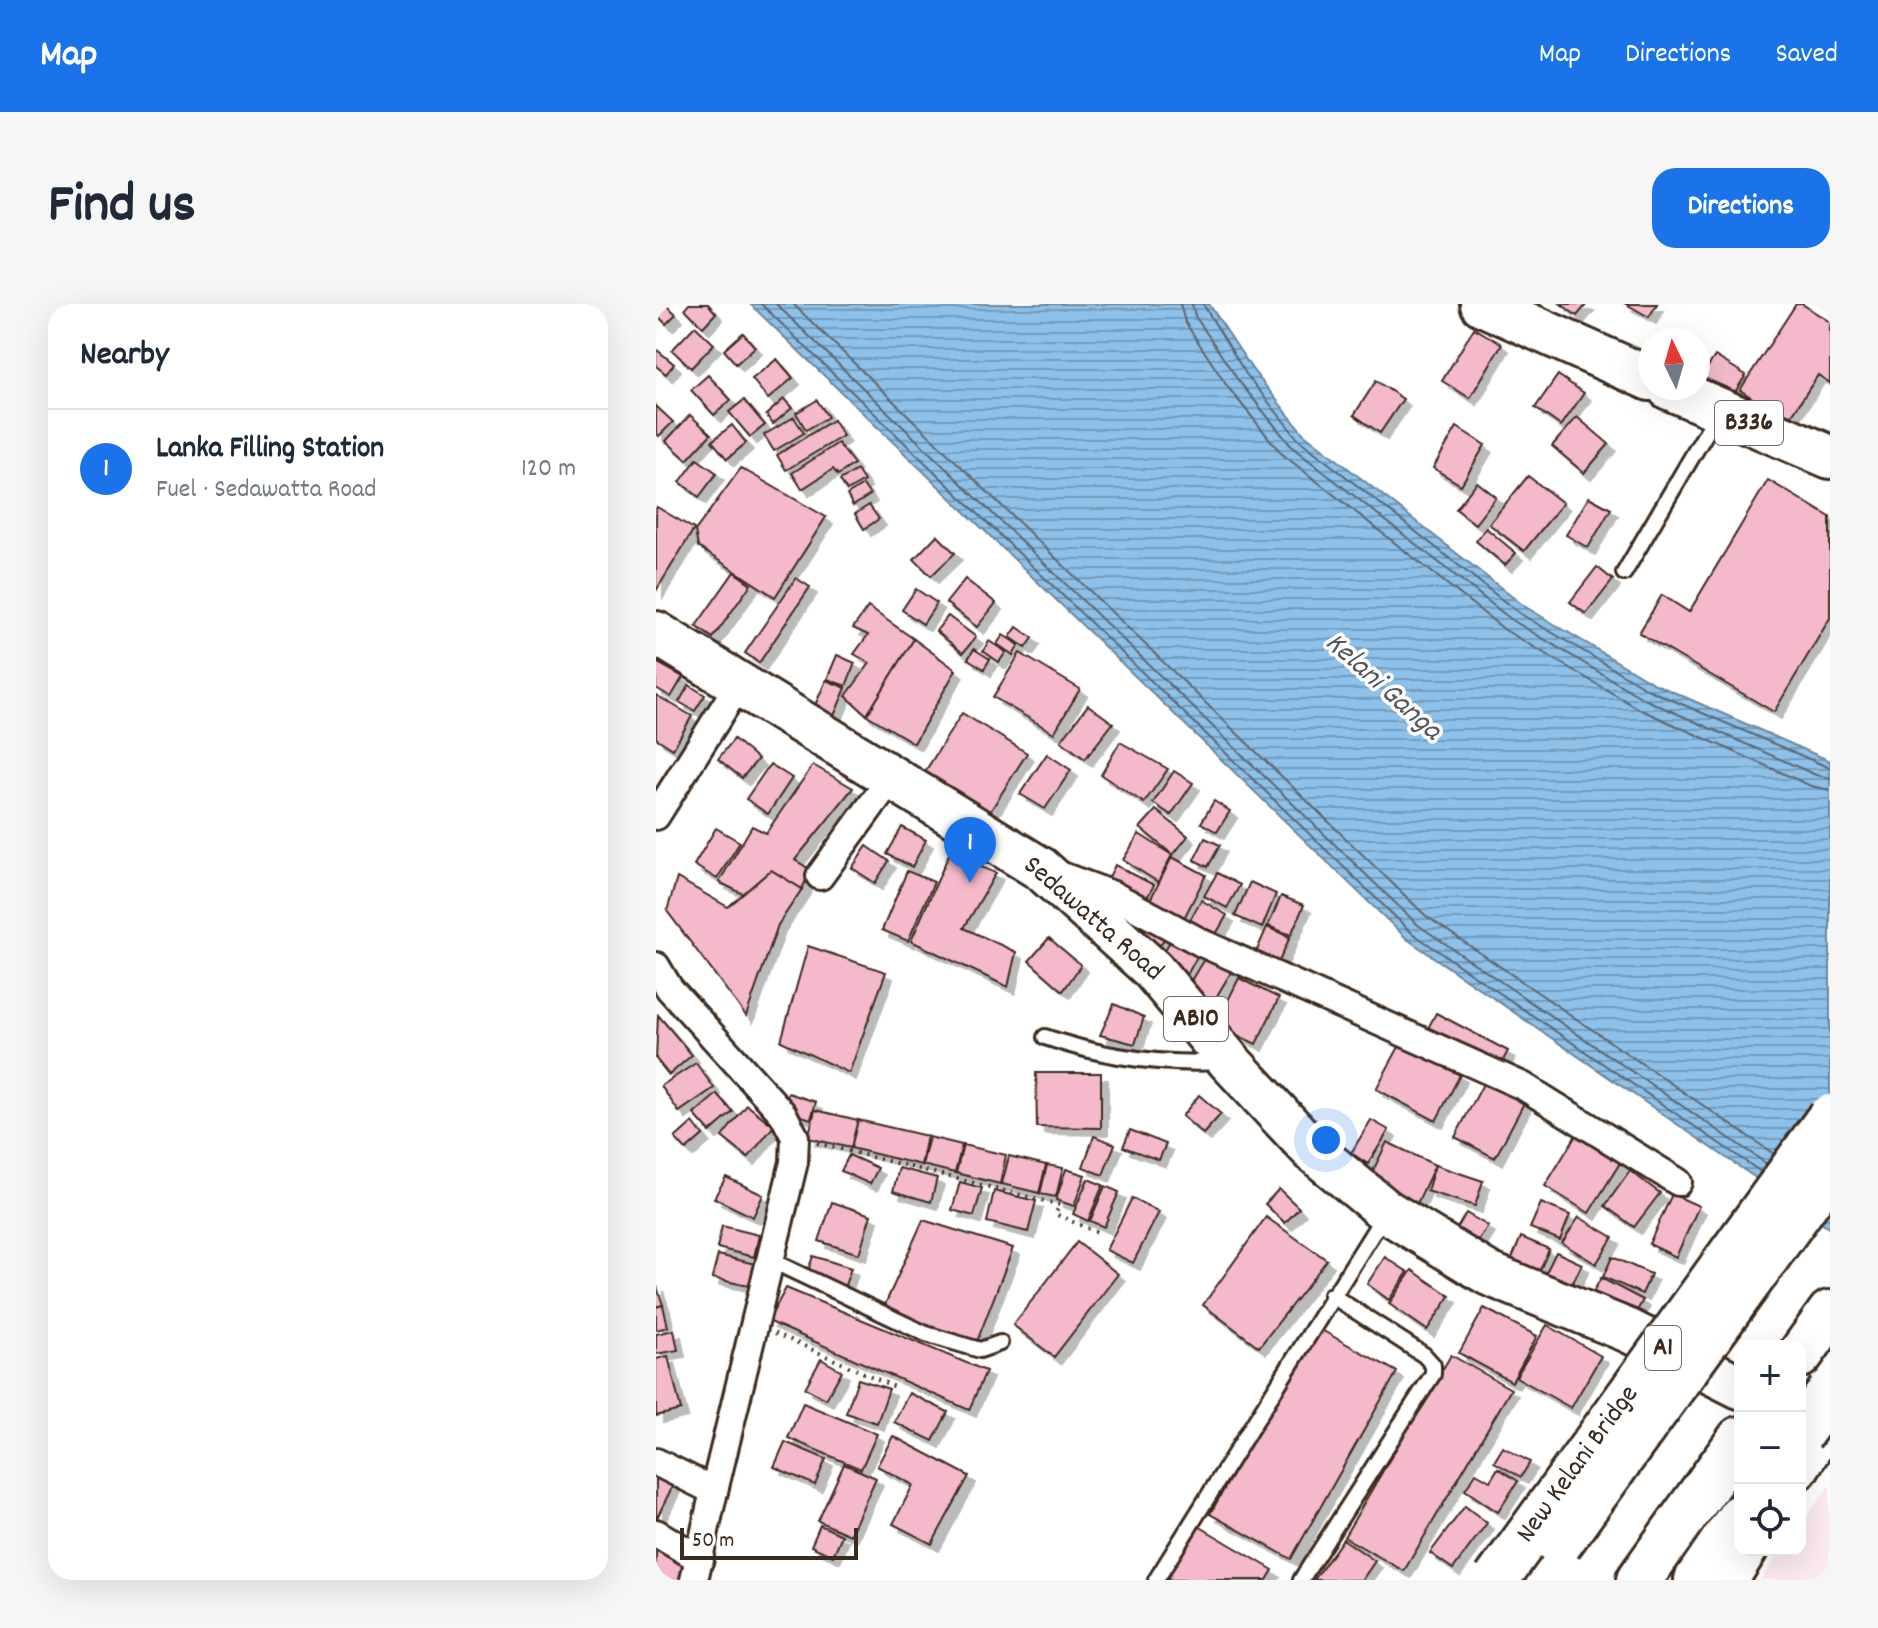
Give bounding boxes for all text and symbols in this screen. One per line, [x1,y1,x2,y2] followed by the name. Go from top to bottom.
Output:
[40,29,98,84] text: Map
[1539,36,1581,76] text: Map
[1625,36,1731,76] text: Directions
[1775,36,1838,76] text: Saved
[48,168,196,248] text: Find us
[1652,168,1830,248] button: Directions
[1638,328,1710,400] north arrow
[80,332,169,381] text: Nearby
[1715,401,1783,445] road number: B336
[156,429,384,472] text: Lanka Filling Station
[103,451,109,488] text: 1
[521,451,576,488] text: 120 m
[156,472,376,509] text: Fuel · Sedawatta Road
[1314,624,1452,754] water label: Kelani Ganga
[944,817,996,883] pin: 1
[1013,848,1171,992] street label: Sedawatta Road
[1164,997,1228,1041] road number: AB10
[1306,1120,1346,1160] your location
[1645,1326,1681,1370] road number: A1
[1734,1340,1806,1556] map controls
[1734,1340,1806,1412] button: +
[1508,1378,1650,1552] street label: New Kelani Bridge
[1734,1412,1806,1484] button: −
[1734,1484,1806,1556] button: locate
[680,1524,858,1560] scale bar
[692,1526,734,1557] text: 50 m

